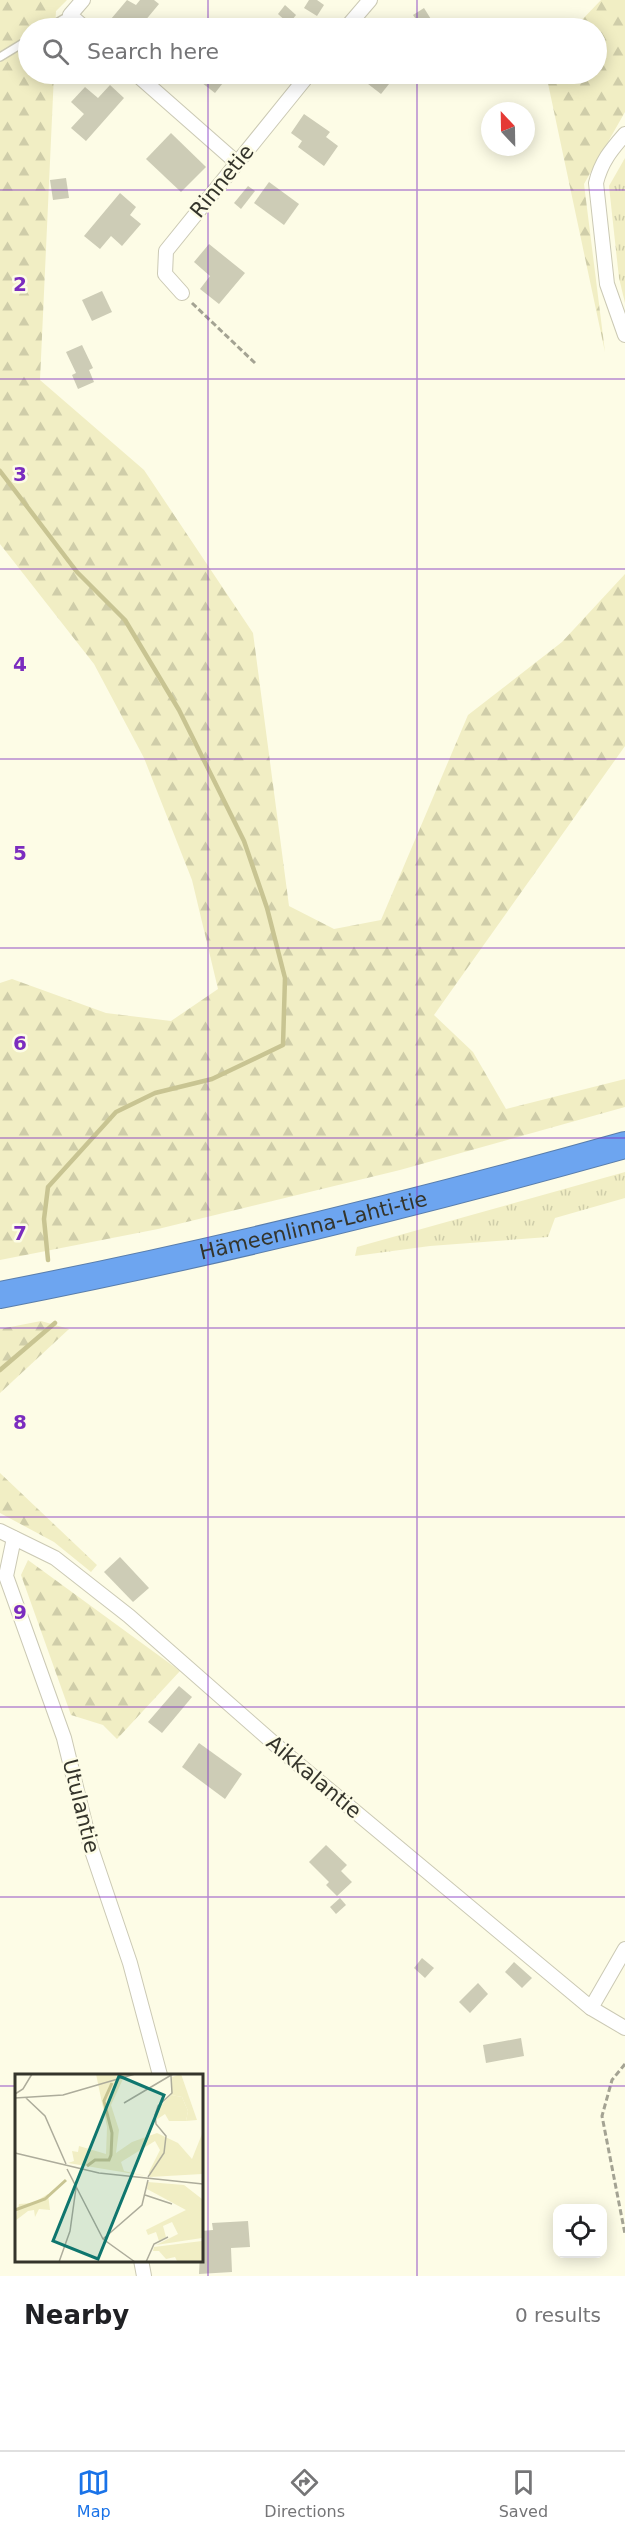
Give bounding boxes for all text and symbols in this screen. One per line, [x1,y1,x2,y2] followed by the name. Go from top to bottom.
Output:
[18,18,607,84] search box
[39,35,72,68] icon: search
[87,39,219,64] text: Search here
[481,102,535,156] north arrow
[185,140,259,222] street label: Rinnetie
[13,272,27,296] text: 2
[13,462,27,486] text: 3
[13,652,27,676] text: 4
[13,841,27,865] text: 5
[13,1031,27,1055] text: 6
[197,1187,430,1265] street label: Hämeenlinna-Lahti-tie
[13,1221,27,1245] text: 7
[13,1410,27,1434] text: 8
[13,1600,27,1624] text: 9
[262,1731,366,1823] street label: Aikkalantie
[58,1757,104,1855] street label: Utulantie
[15,2074,202,2261] inset map
[553,2204,607,2258] map controls
[553,2204,607,2258] button: locate
[24,2300,129,2330] text: Nearby
[515,2303,601,2327] text: 0 results
[77,2466,111,2521] tab: Map
[264,2466,345,2521] tab: Directions
[499,2466,548,2521] tab: Saved

